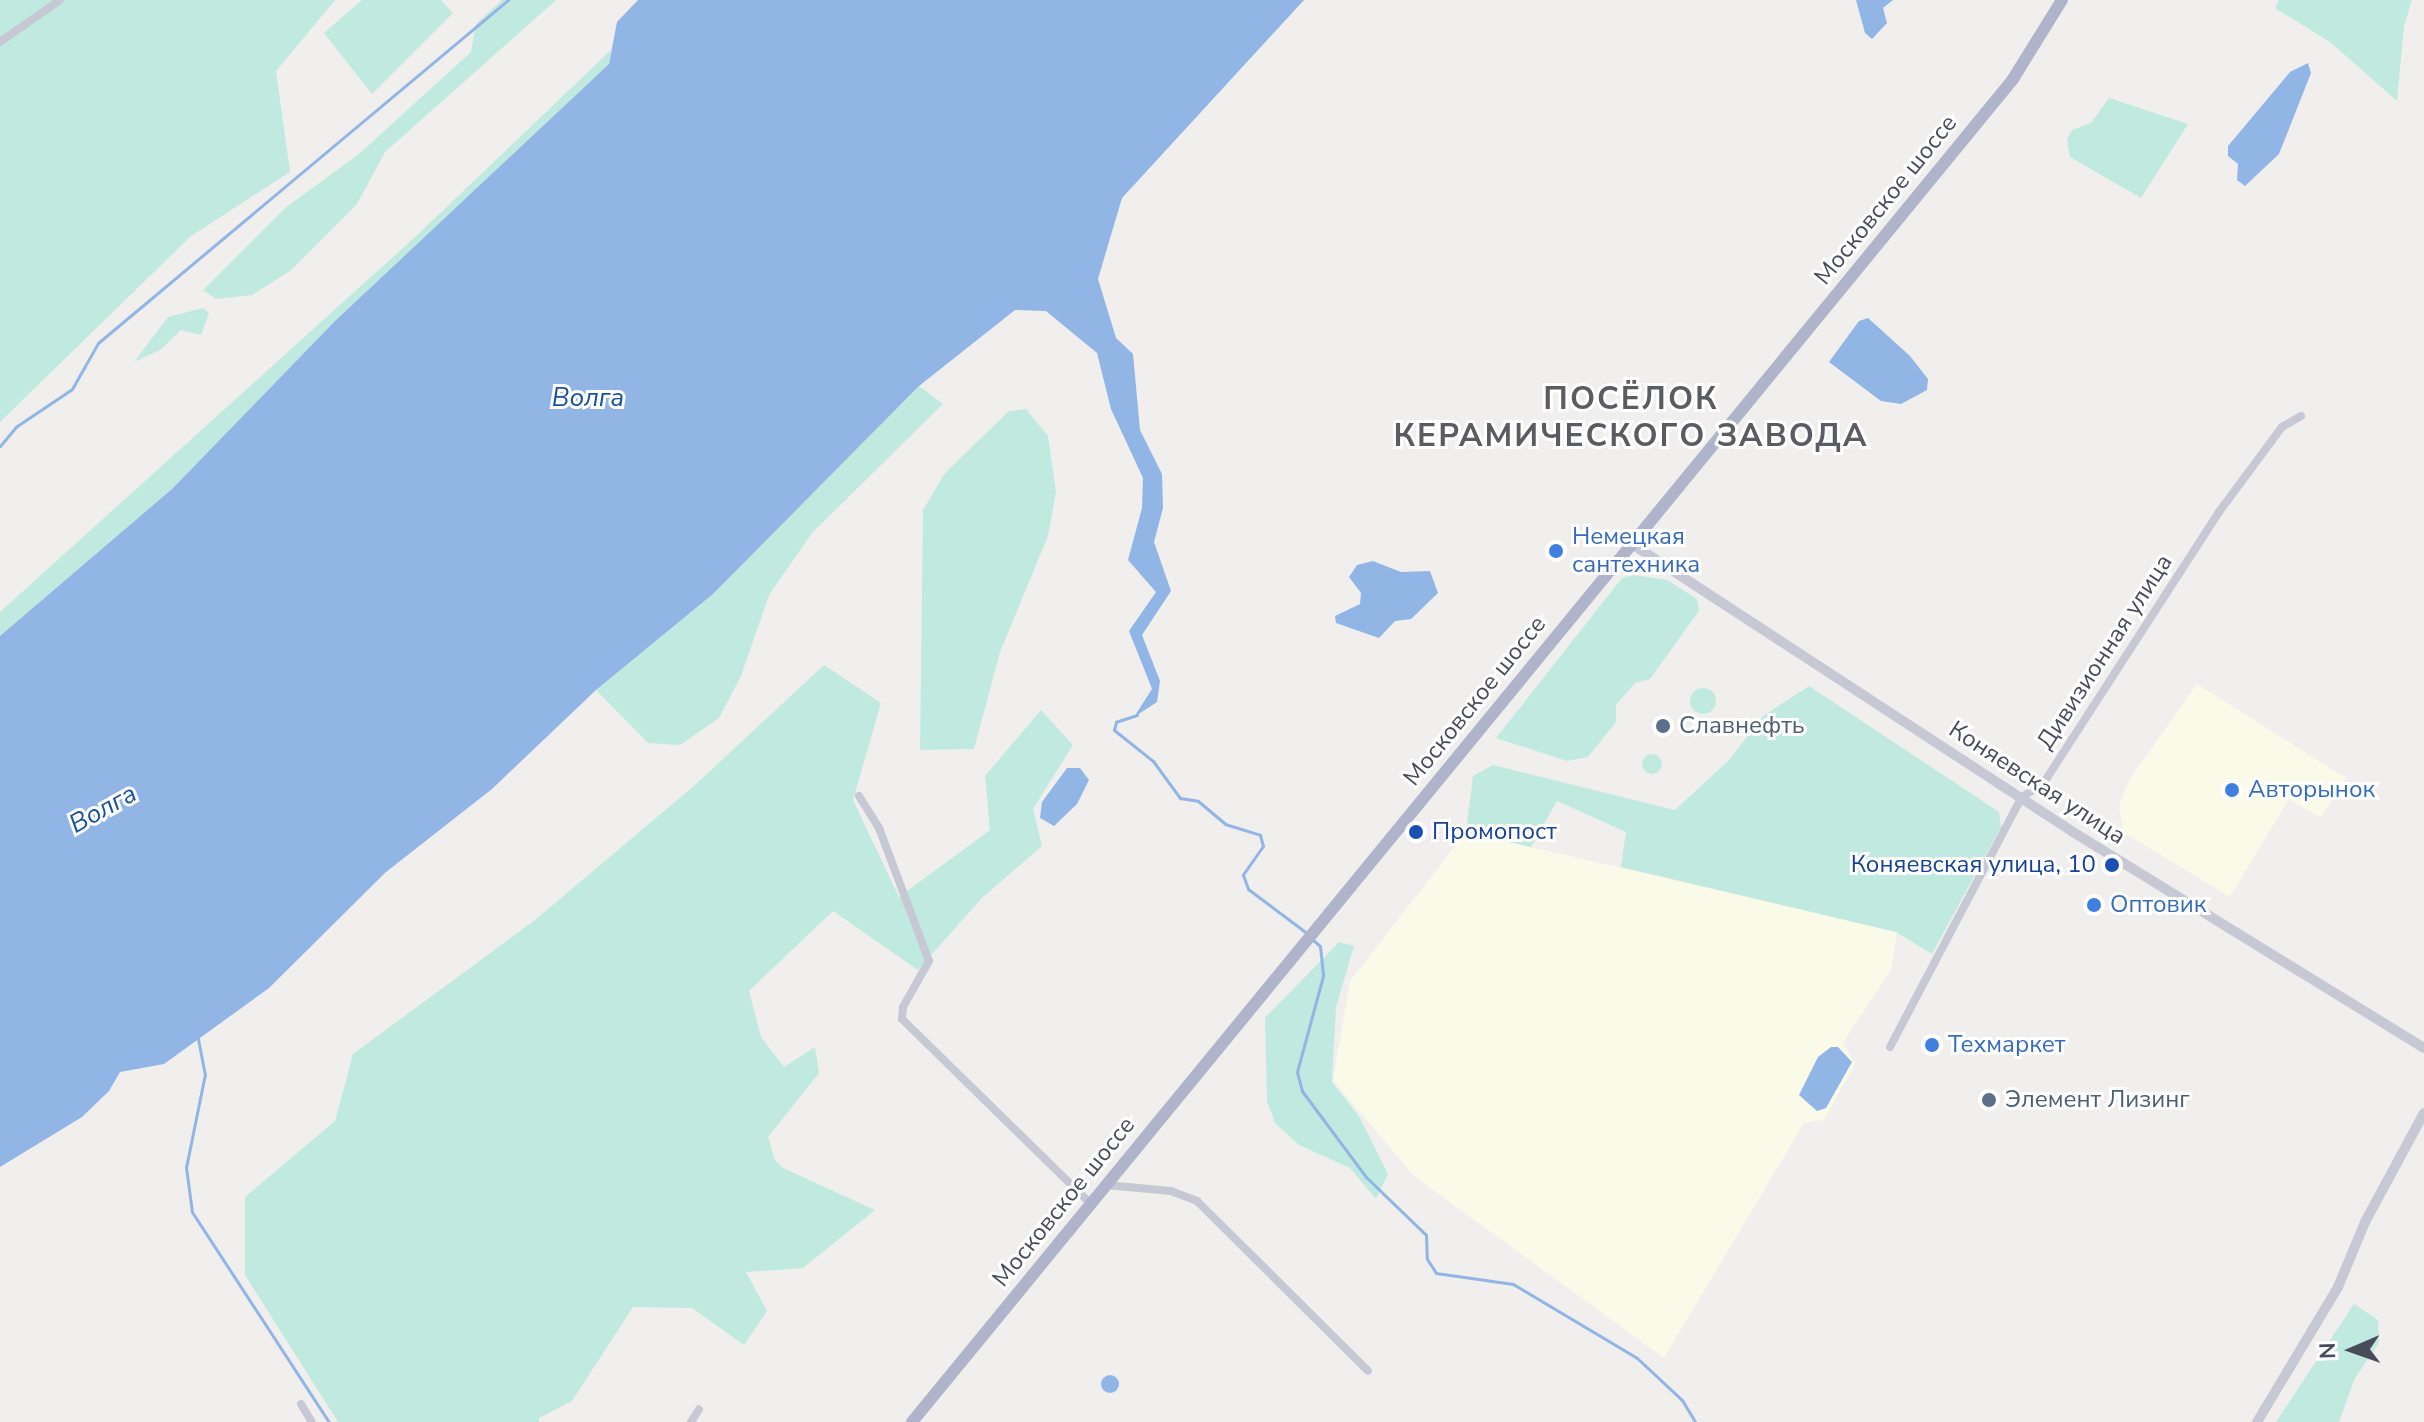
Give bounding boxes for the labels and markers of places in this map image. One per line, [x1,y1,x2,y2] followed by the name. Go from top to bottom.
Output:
[1572,523,1700,579] place label: Немецкая сантехника
[1547,542,1565,560] marker: Немецкая сантехника
[1679,712,1805,740] place label: Славнефть
[1654,717,1672,735] marker: Славнефть
[2248,776,2375,804] place label: Авторынок
[2223,781,2241,799] marker: Авторынок
[1432,818,1557,846] place label: Промопост
[1407,823,1425,841] marker: Промопост
[1851,851,2096,879] place label: Коняевская улица, 10
[2103,856,2121,874] marker: Коняевская улица, 10
[2110,891,2206,919] place label: Оптовик
[2085,896,2103,914] marker: Оптовик
[1948,1031,2065,1059] place label: Техмаркет
[1923,1036,1941,1054] marker: Техмаркет
[2005,1086,2190,1114] place label: Элемент Лизинг
[1980,1091,1998,1109] marker: Элемент Лизинг

